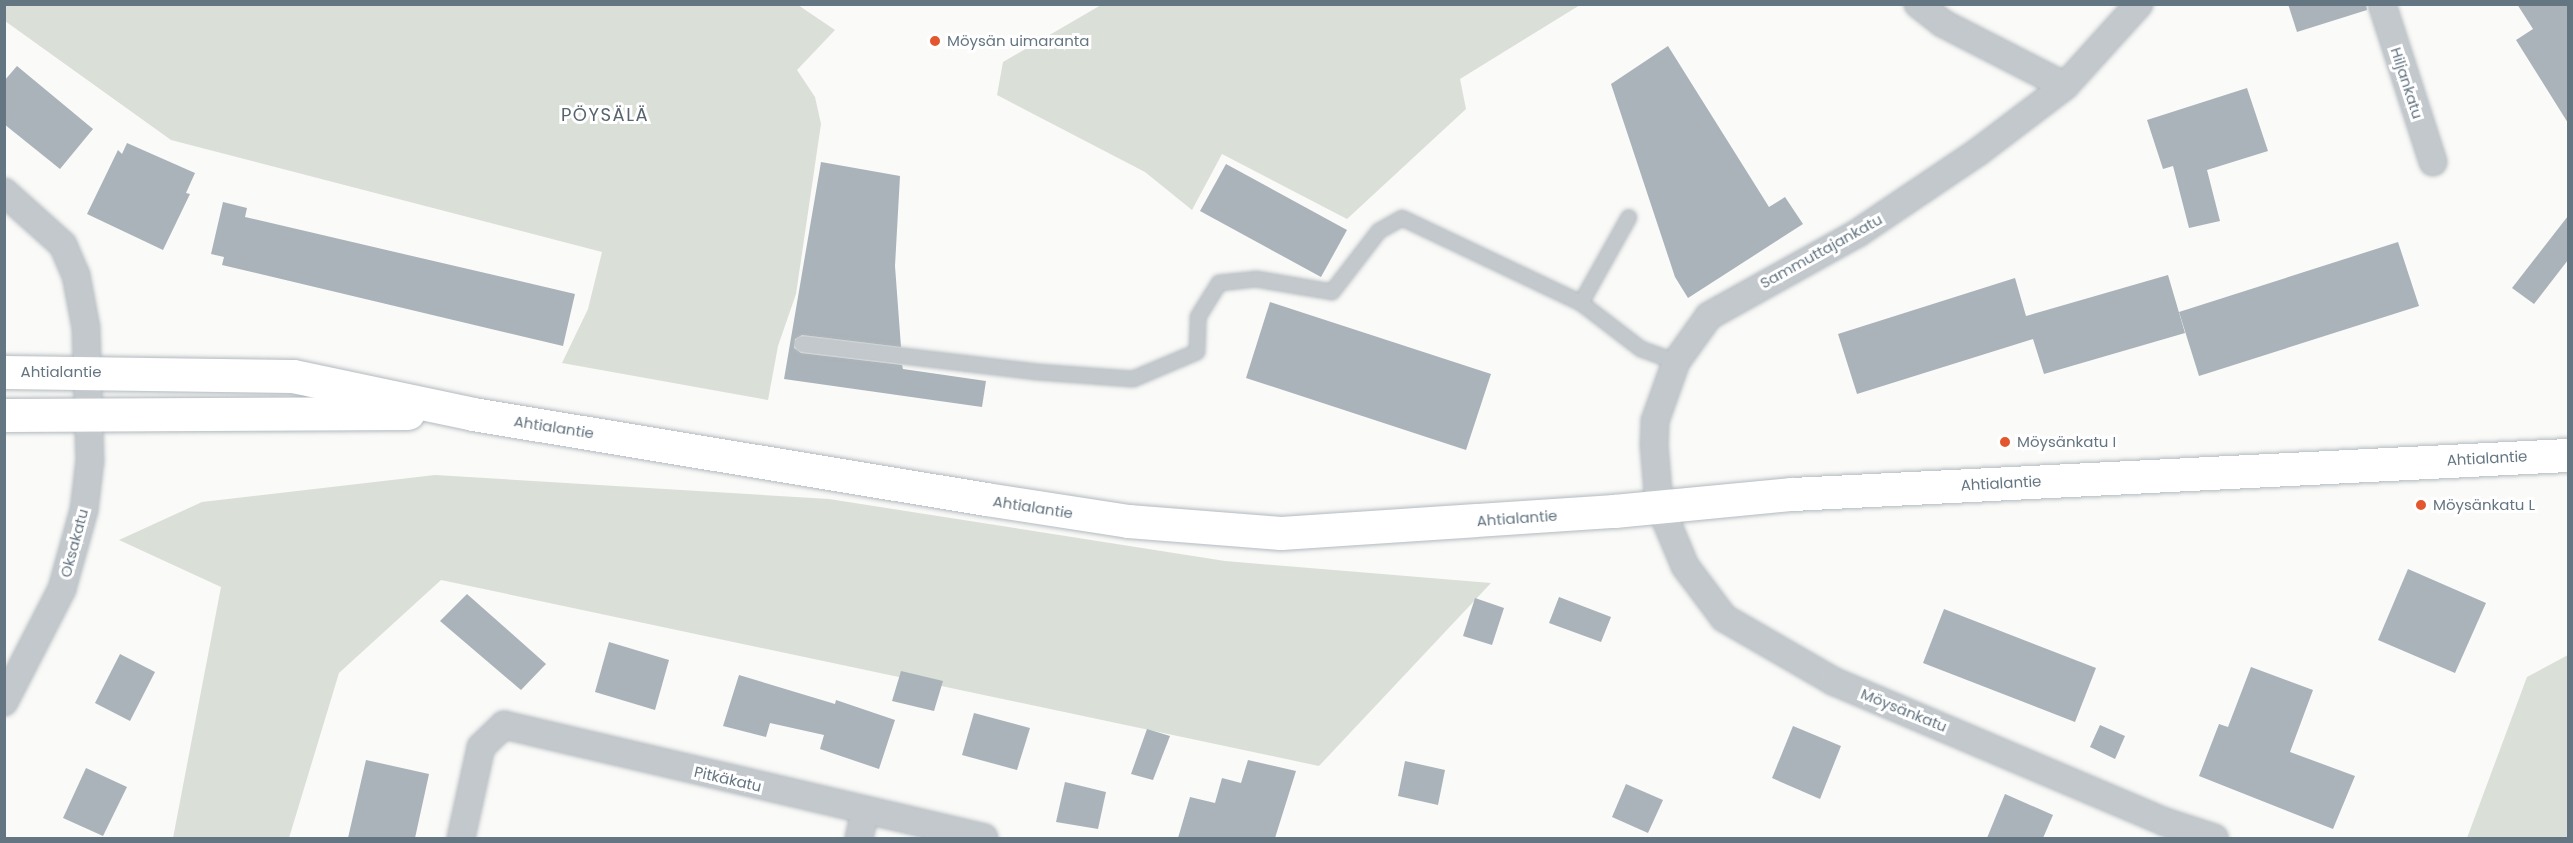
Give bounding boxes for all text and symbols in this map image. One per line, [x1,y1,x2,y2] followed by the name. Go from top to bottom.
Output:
[947,32,1089,50] place label: Möysän uimaranta
[928,34,942,48] marker: Möysän uimaranta
[2387,45,2427,121] street label: Hiljankatu
[561,104,649,126] district label: PÖYSÄLÄ
[1757,210,1885,292] street label: Sammuttajankatu
[21,363,101,381] street label: Ahtialantie
[513,412,595,442] street label: Ahtialantie
[2017,433,2116,451] place label: Möysänkatu I
[1998,435,2012,449] marker: Möysänkatu I
[2446,447,2528,469] street label: Ahtialantie
[1960,472,2042,494] street label: Ahtialantie
[992,492,1074,522] street label: Ahtialantie
[2433,496,2535,514] place label: Möysänkatu L
[2414,498,2428,512] marker: Möysänkatu L
[1476,506,1558,530] street label: Ahtialantie
[56,507,92,579] street label: Oksakatu
[1858,685,1950,735] street label: Möysänkatu
[693,763,763,795] street label: Pitkäkatu

